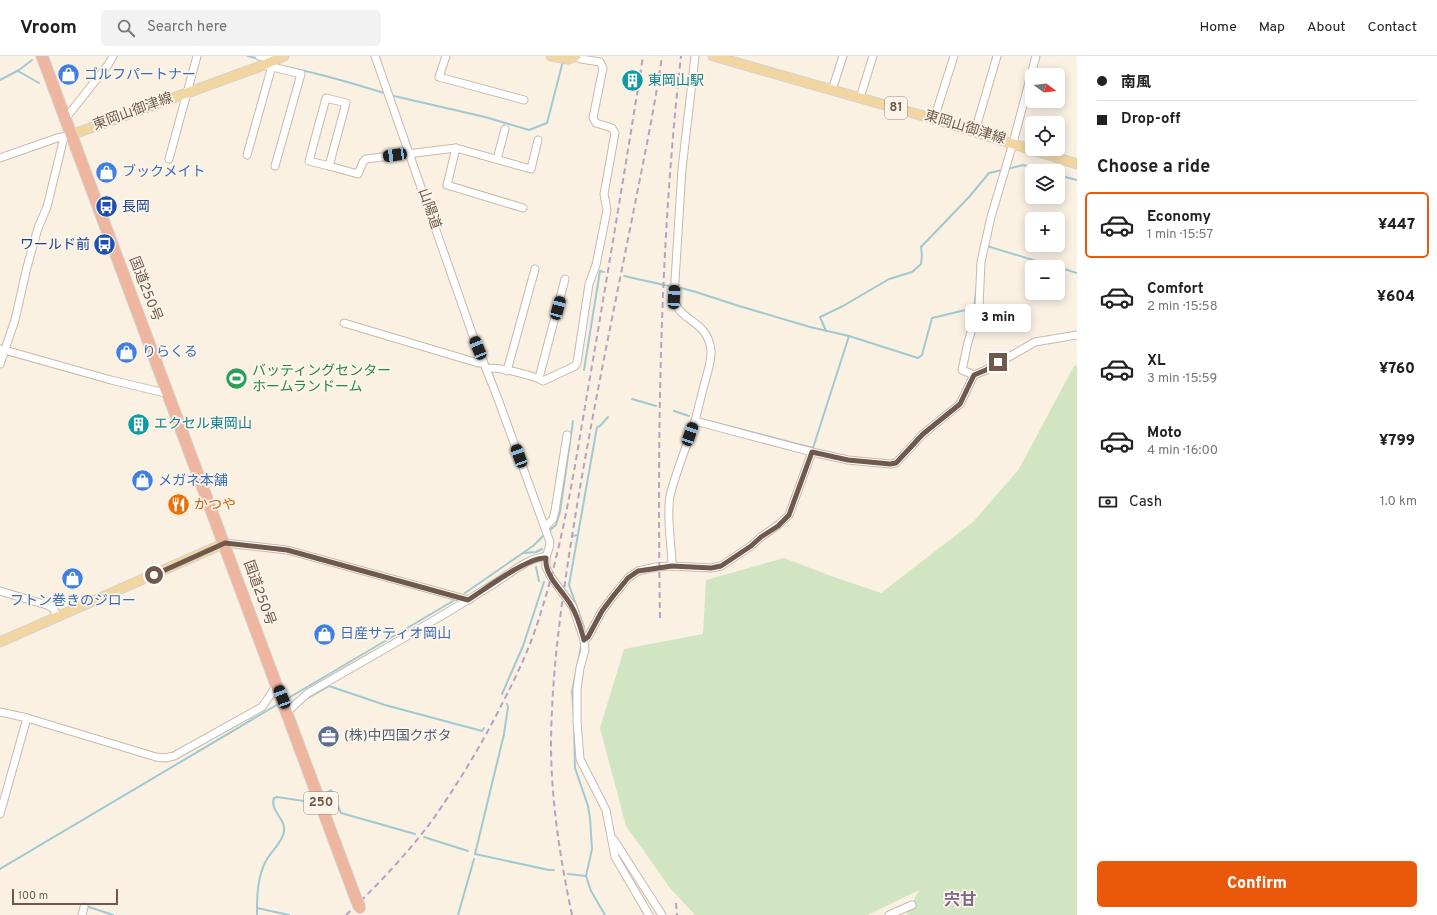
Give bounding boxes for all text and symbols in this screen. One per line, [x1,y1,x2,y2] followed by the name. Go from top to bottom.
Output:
[101,10,381,46] search box
[20,16,77,40] text: Vroom
[115,17,137,39] icon: search
[147,18,227,37] text: Search here
[1200,19,1237,36] text: Home
[1259,19,1285,36] text: Map
[1307,19,1346,36] text: About
[1368,19,1417,36] text: Contact
[55,62,81,88] shop icon: ゴルフパートナー
[84,67,196,84] place label: ゴルフパートナー
[620,68,646,94] building icon: 東岡山駅
[1025,68,1065,108] north arrow
[1025,68,1065,300] map controls
[648,73,704,90] place label: 東岡山駅
[1121,74,1151,93] text: 南風
[91,90,175,134] street label: 東岡山御津線
[885,97,907,119] road number: 81
[922,108,1008,148] street label: 東岡山御津線
[1121,110,1181,129] text: Drop-off
[1025,116,1065,156] button: locate
[382,147,408,163] car
[1097,156,1210,179] text: Choose a ride
[94,159,120,185] shop icon: ブックメイト
[122,163,205,181] place label: ブックメイト
[1025,164,1065,204] button: layers
[414,186,444,232] street label: 山陽道
[94,194,120,220] bus stop icon: 長岡
[122,199,150,216] place label: 長岡
[1099,207,1135,243] icon: car
[1147,208,1211,227] text: Economy
[1025,212,1065,252] button: +
[1378,216,1415,235] text: ¥447
[1147,227,1213,243] text: 1 min · 15:57
[92,232,118,258] bus stop icon: ワールド前
[20,236,90,254] place label: ワールド前
[125,254,165,324] street label: 国道250号
[1025,260,1065,300] button: −
[1099,279,1135,315] icon: car
[1147,280,1204,299] text: Comfort
[667,285,681,309] car
[1377,288,1415,307] text: ¥604
[549,295,567,321] car
[1147,299,1218,315] text: 2 min · 15:58
[965,304,1031,332] callout: 3 min
[981,310,1015,326] text: 3 min
[468,335,488,361] car
[114,339,140,365] shop icon: りらくる
[142,344,198,361] place label: りらくる
[1099,351,1135,387] icon: car
[1147,352,1165,371] text: XL
[989,353,1007,371] route end
[1379,360,1415,379] text: ¥760
[252,363,391,396] place label: バッティングセンター ホームランドーム
[223,366,249,392] sports icon: バッティングセンター ホームランドーム
[1147,371,1217,387] text: 3 min · 15:59
[125,411,151,437] building icon: エクセル東岡山
[154,416,252,433] place label: エクセル東岡山
[680,421,700,447] car
[1099,423,1135,459] icon: car
[1147,424,1182,443] text: Moto
[1379,432,1415,451] text: ¥799
[509,443,529,469] car
[1147,443,1218,459] text: 4 min · 16:00
[130,468,156,494] shop icon: メガネ本舗
[158,473,228,490] place label: メガネ本舗
[1097,491,1119,513] icon: cash
[165,492,191,518] restaurant icon: かつや
[1129,493,1162,512] text: Cash
[1380,494,1417,510] text: 1.0 km
[194,497,236,514] place label: かつや
[239,558,279,628] street label: 国道250号
[60,566,86,592] shop icon: フトン巻きのジロー
[145,566,163,584] route start
[10,593,136,610] place label: フトン巻きのジロー
[312,621,338,647] shop icon: 日産サティオ岡山
[340,626,451,643] place label: 日産サティオ岡山
[272,684,292,710] car
[316,723,342,749] office icon: (株)中四国クボタ
[344,728,452,745] place label: (株)中四国クボタ
[304,792,338,814] road number: 250
[1097,861,1417,907] button: Confirm
[12,887,118,906] scale bar
[18,889,48,903] text: 100 m
[944,891,976,911] district label: 宍甘

